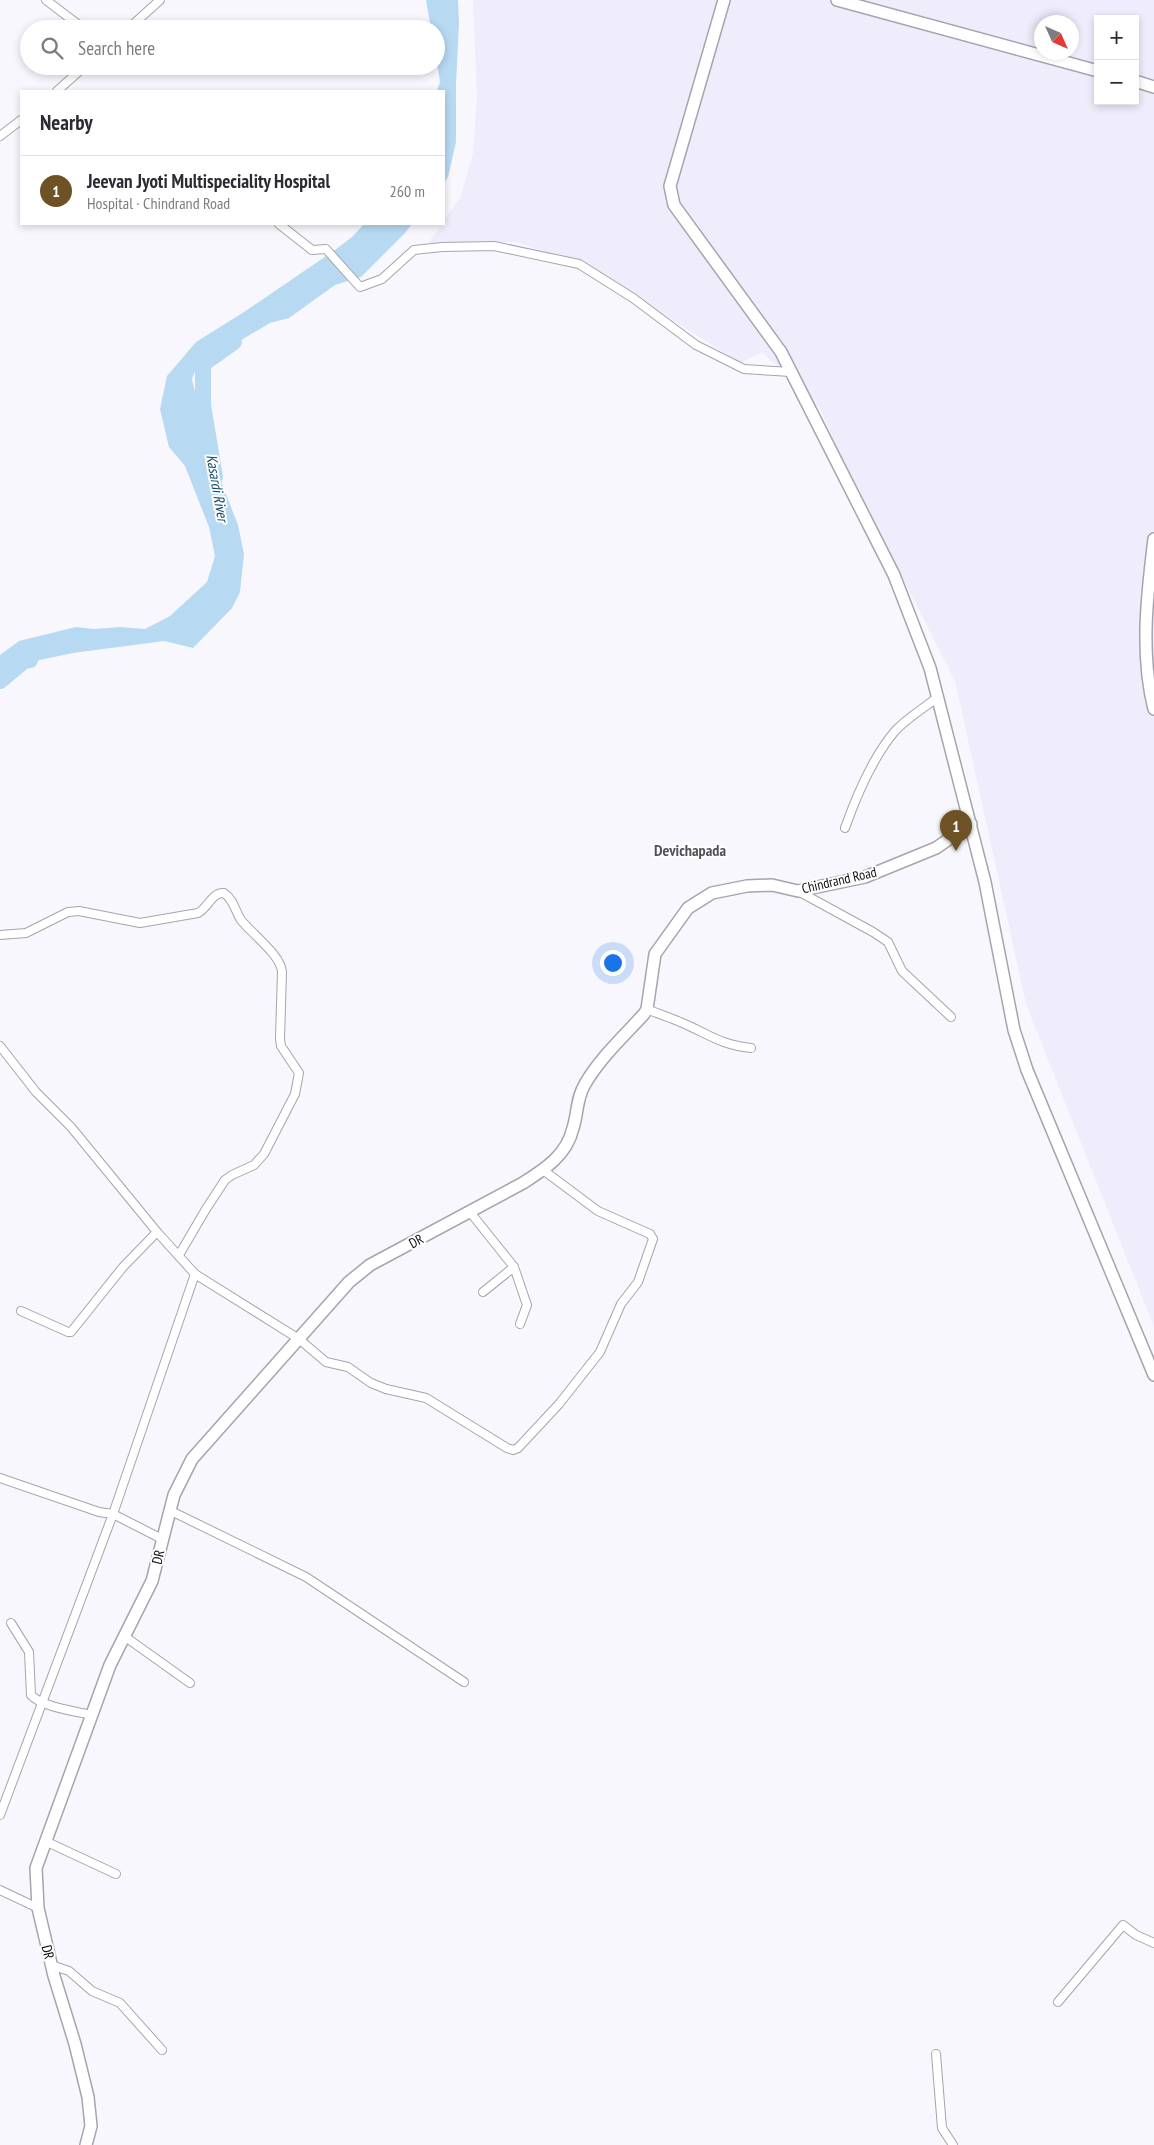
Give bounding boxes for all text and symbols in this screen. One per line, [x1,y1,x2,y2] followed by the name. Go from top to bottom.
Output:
[1034,15,1079,60] north arrow
[1094,15,1139,105] map controls
[1094,15,1139,60] button: +
[20,20,445,75] search box
[38,34,66,62] icon: search
[78,36,155,60] text: Search here
[1094,60,1139,105] button: −
[40,109,93,136] text: Nearby
[87,169,330,193] text: Jeevan Jyoti Multispeciality Hospital
[52,181,60,201] text: 1
[390,181,425,201] text: 260 m
[87,193,230,213] text: Hospital · Chindrand Road
[202,453,233,525] water label: Kasardi River
[940,810,972,851] pin: 1
[654,840,726,860] district label: Devichapada
[800,863,878,897] street label: Chindrand Road
[600,950,626,976] your location
[406,1230,427,1252] street label: DR
[148,1548,168,1566] street label: DR
[38,1943,59,1961] street label: DR

